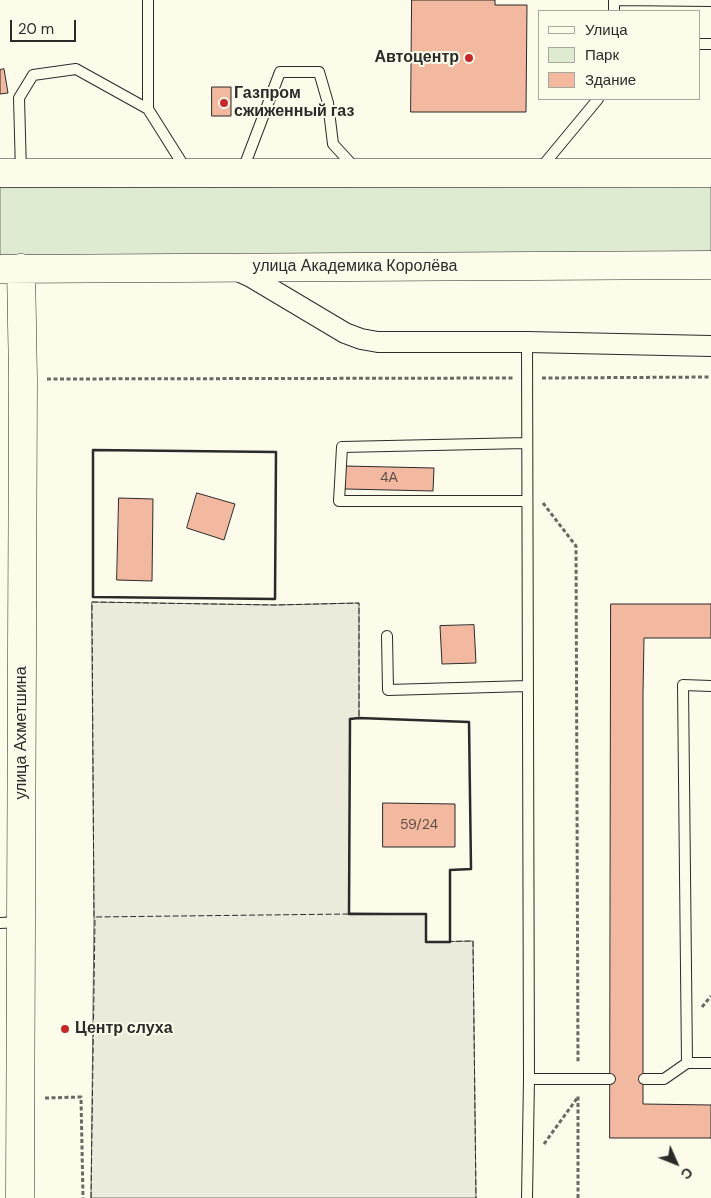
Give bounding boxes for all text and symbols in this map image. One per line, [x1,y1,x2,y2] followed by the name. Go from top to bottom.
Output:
[12,10,79,42] scale bar
[538,10,701,100] legend
[18,19,54,39] text: 20 m
[585,20,628,40] text: Улица
[585,45,619,65] text: Парк
[374,48,459,68] place label: Автоцентр
[463,52,475,64] marker: Автоцентр
[585,70,636,90] text: Здание
[234,84,354,122] place label: Газпром сжиженный газ
[218,97,230,109] marker: Газпром сжиженный газ
[253,257,457,277] street label: улица Академика Королёва
[380,470,398,486] house number: 4А
[12,666,32,800] street label: улица Ахметшина
[400,817,438,833] house number: 59/24
[75,1019,173,1039] place label: Центр слуха
[59,1023,71,1035] marker: Центр слуха
[651,1138,701,1188] north arrow
[677,1164,697,1183] text: С

